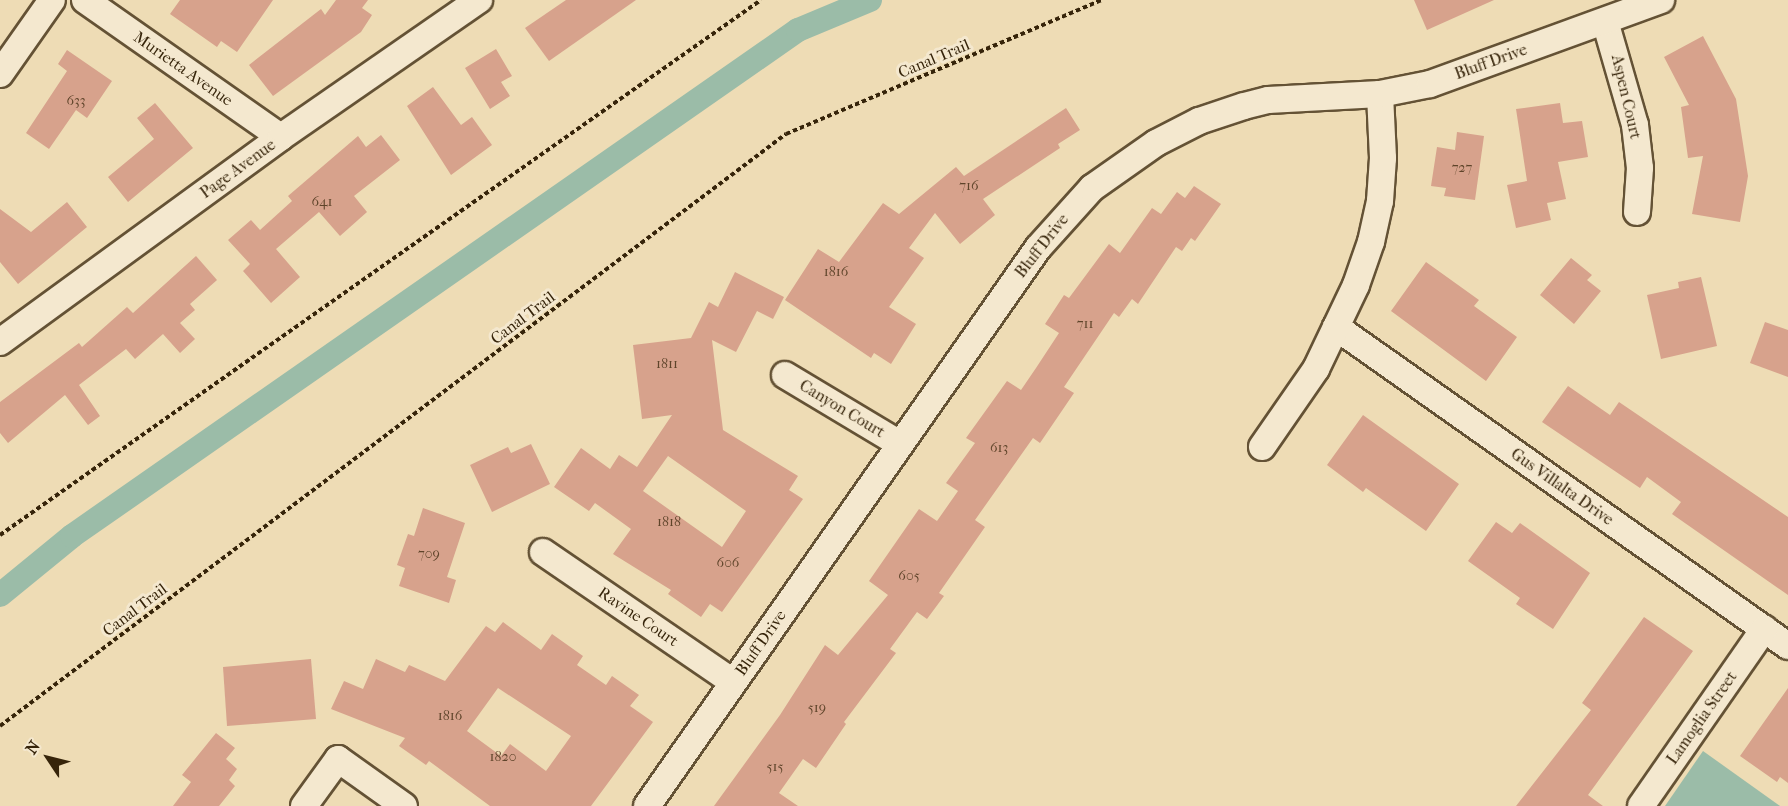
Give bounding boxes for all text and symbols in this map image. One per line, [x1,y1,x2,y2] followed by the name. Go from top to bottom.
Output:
[130,28,236,110] street label: Murietta Avenue
[895,35,973,83] street label: Canal Trail
[1452,40,1530,84] street label: Bluff Drive
[1607,53,1645,141] street label: Aspen Court
[66,93,86,109] house number: 633
[197,135,279,203] street label: Page Avenue
[1452,160,1472,176] house number: 727
[959,178,979,194] house number: 716
[312,194,332,210] house number: 641
[1011,210,1073,282] street label: Bluff Drive
[824,264,848,280] house number: 1816
[487,288,559,348] street label: Canal Trail
[1077,316,1093,332] house number: 711
[656,356,678,372] house number: 1811
[796,376,888,442] street label: Canyon Court
[990,440,1008,456] house number: 613
[1507,444,1617,530] street label: Gus Villalta Drive
[657,514,681,530] house number: 1818
[418,546,440,562] house number: 709
[717,555,739,571] house number: 606
[898,568,920,584] house number: 605
[99,580,171,640] street label: Canal Trail
[594,583,682,651] street label: Ravine Court
[731,606,791,680] street label: Bluff Drive
[1663,668,1741,768] street label: Lamoglia Street
[808,700,826,716] house number: 519
[438,708,462,724] house number: 1816
[18,728,78,788] north arrow
[22,737,44,758] text: N
[490,749,516,765] house number: 1820
[766,759,784,775] house number: 515

